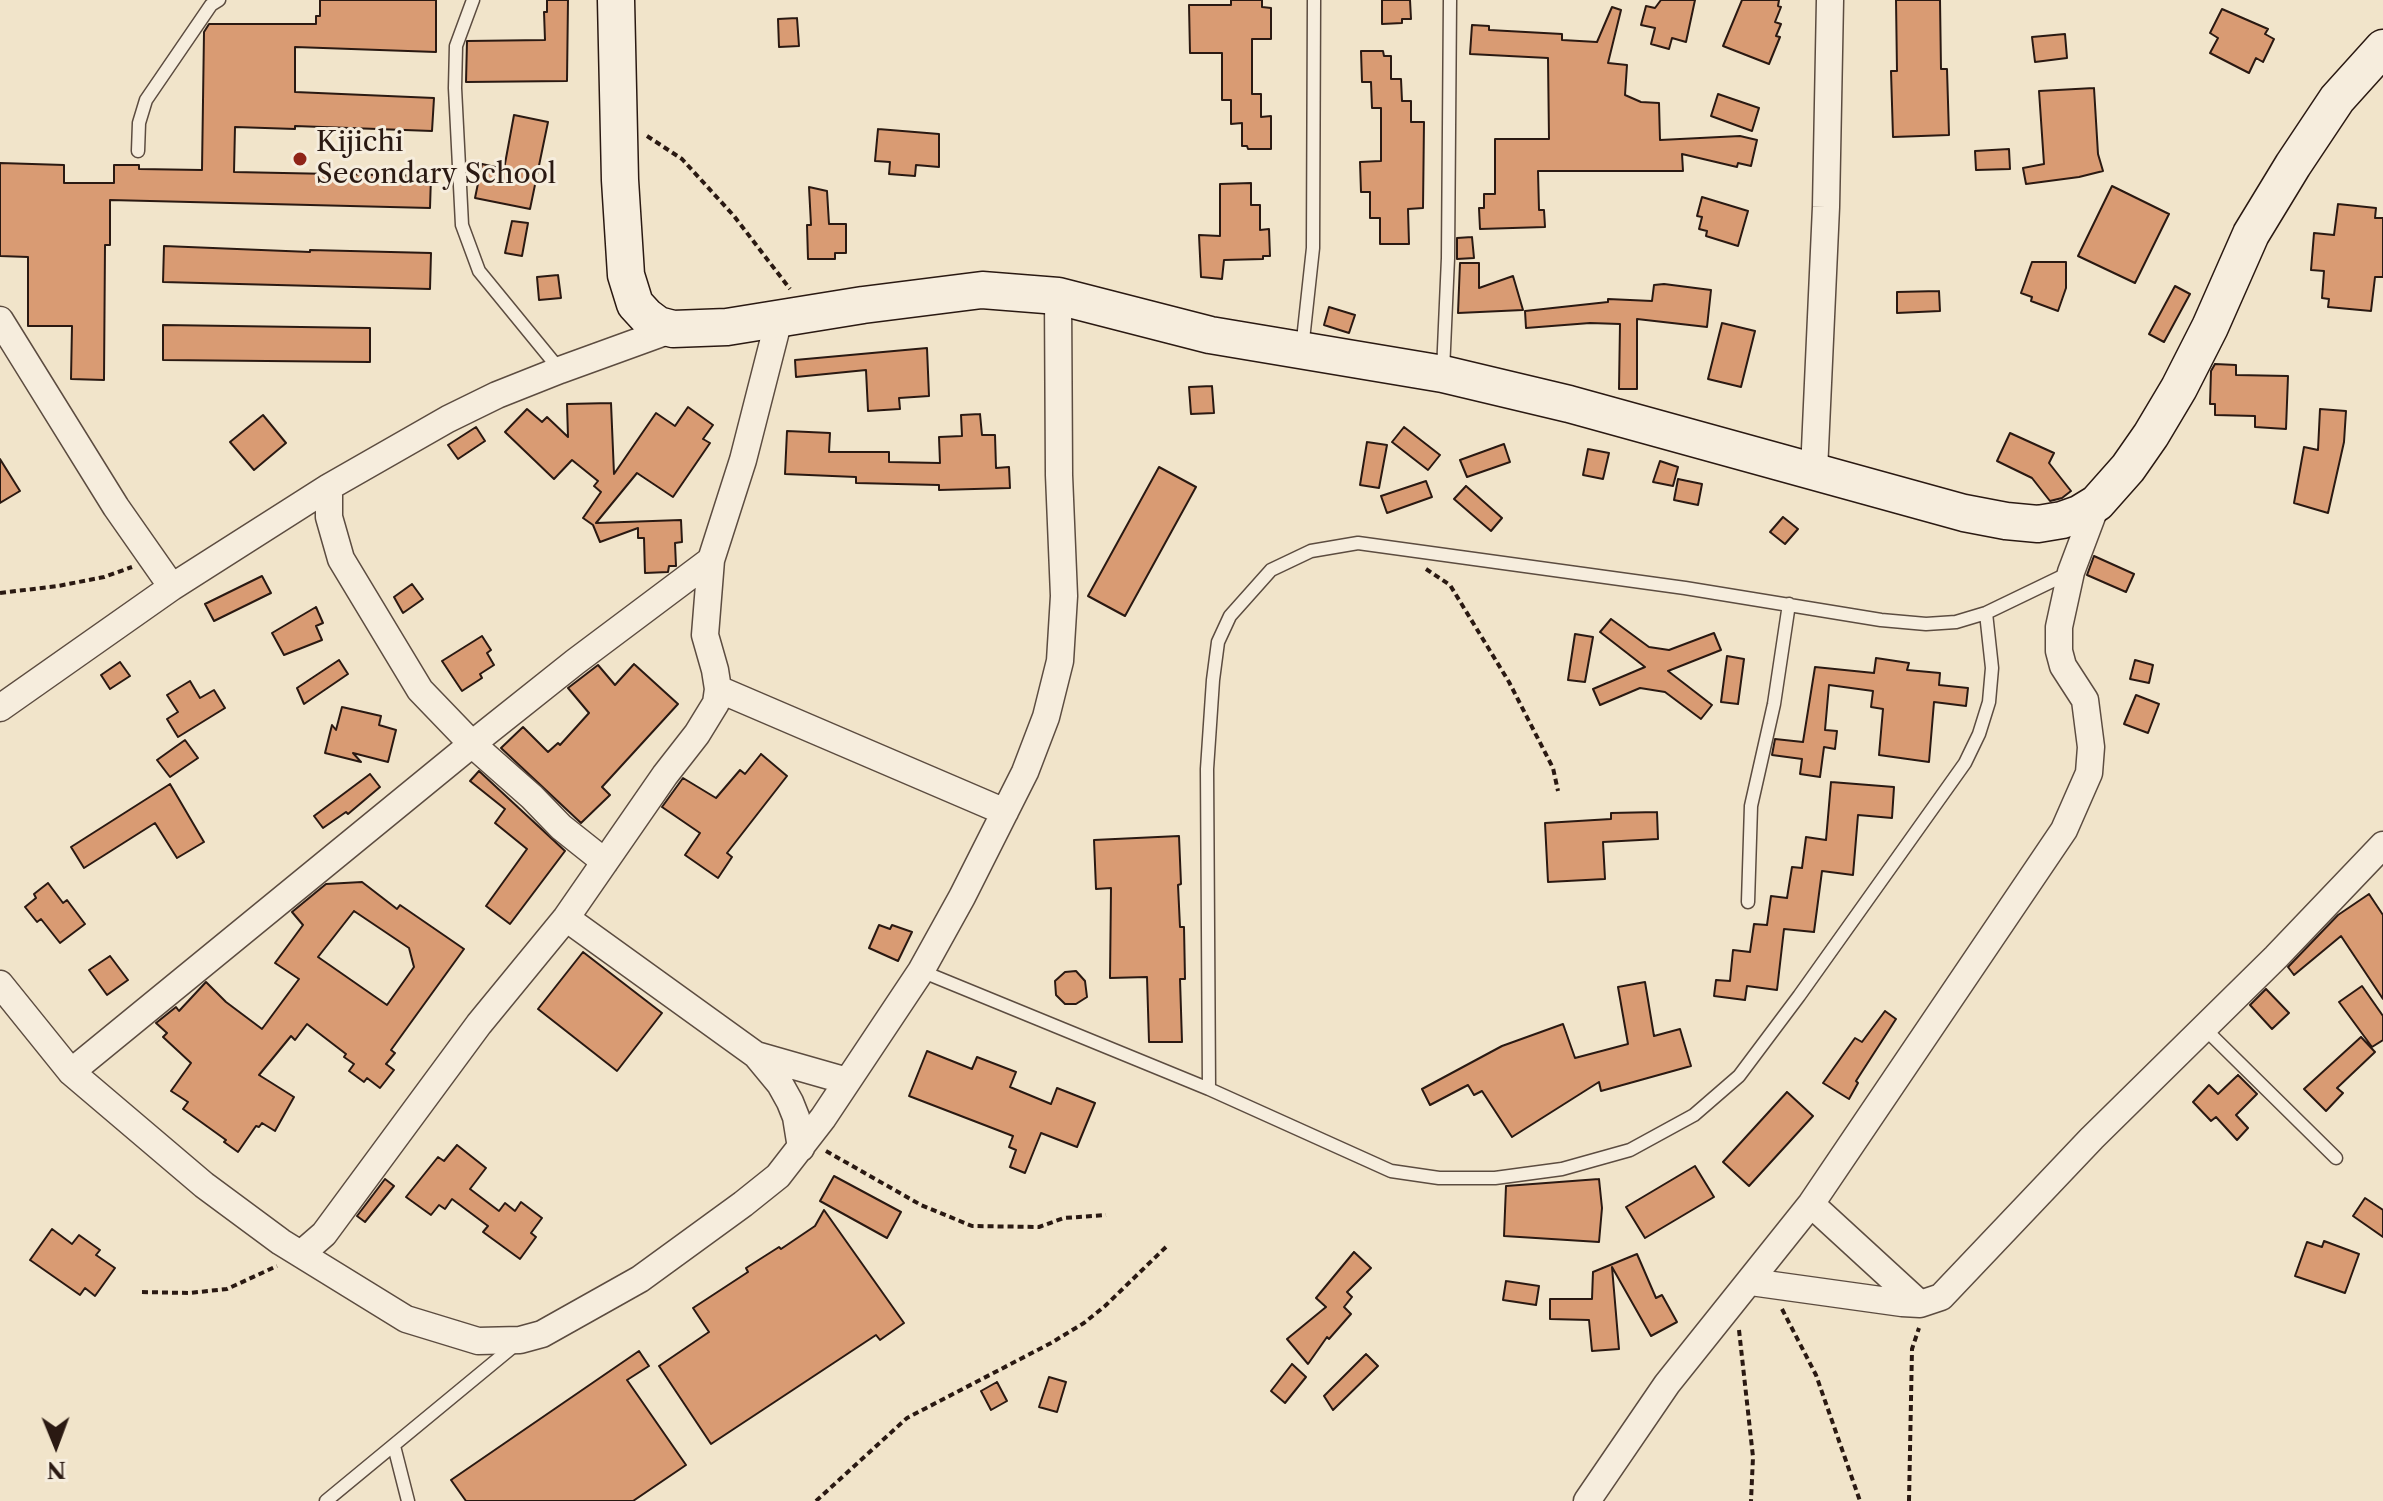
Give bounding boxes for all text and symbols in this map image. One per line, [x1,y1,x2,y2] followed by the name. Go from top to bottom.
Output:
[316,126,556,192] place label: Kijichi Secondary School
[291,150,309,168] marker: Kijichi Secondary School
[16,1405,96,1485] north arrow
[47,1456,66,1483] text: N

